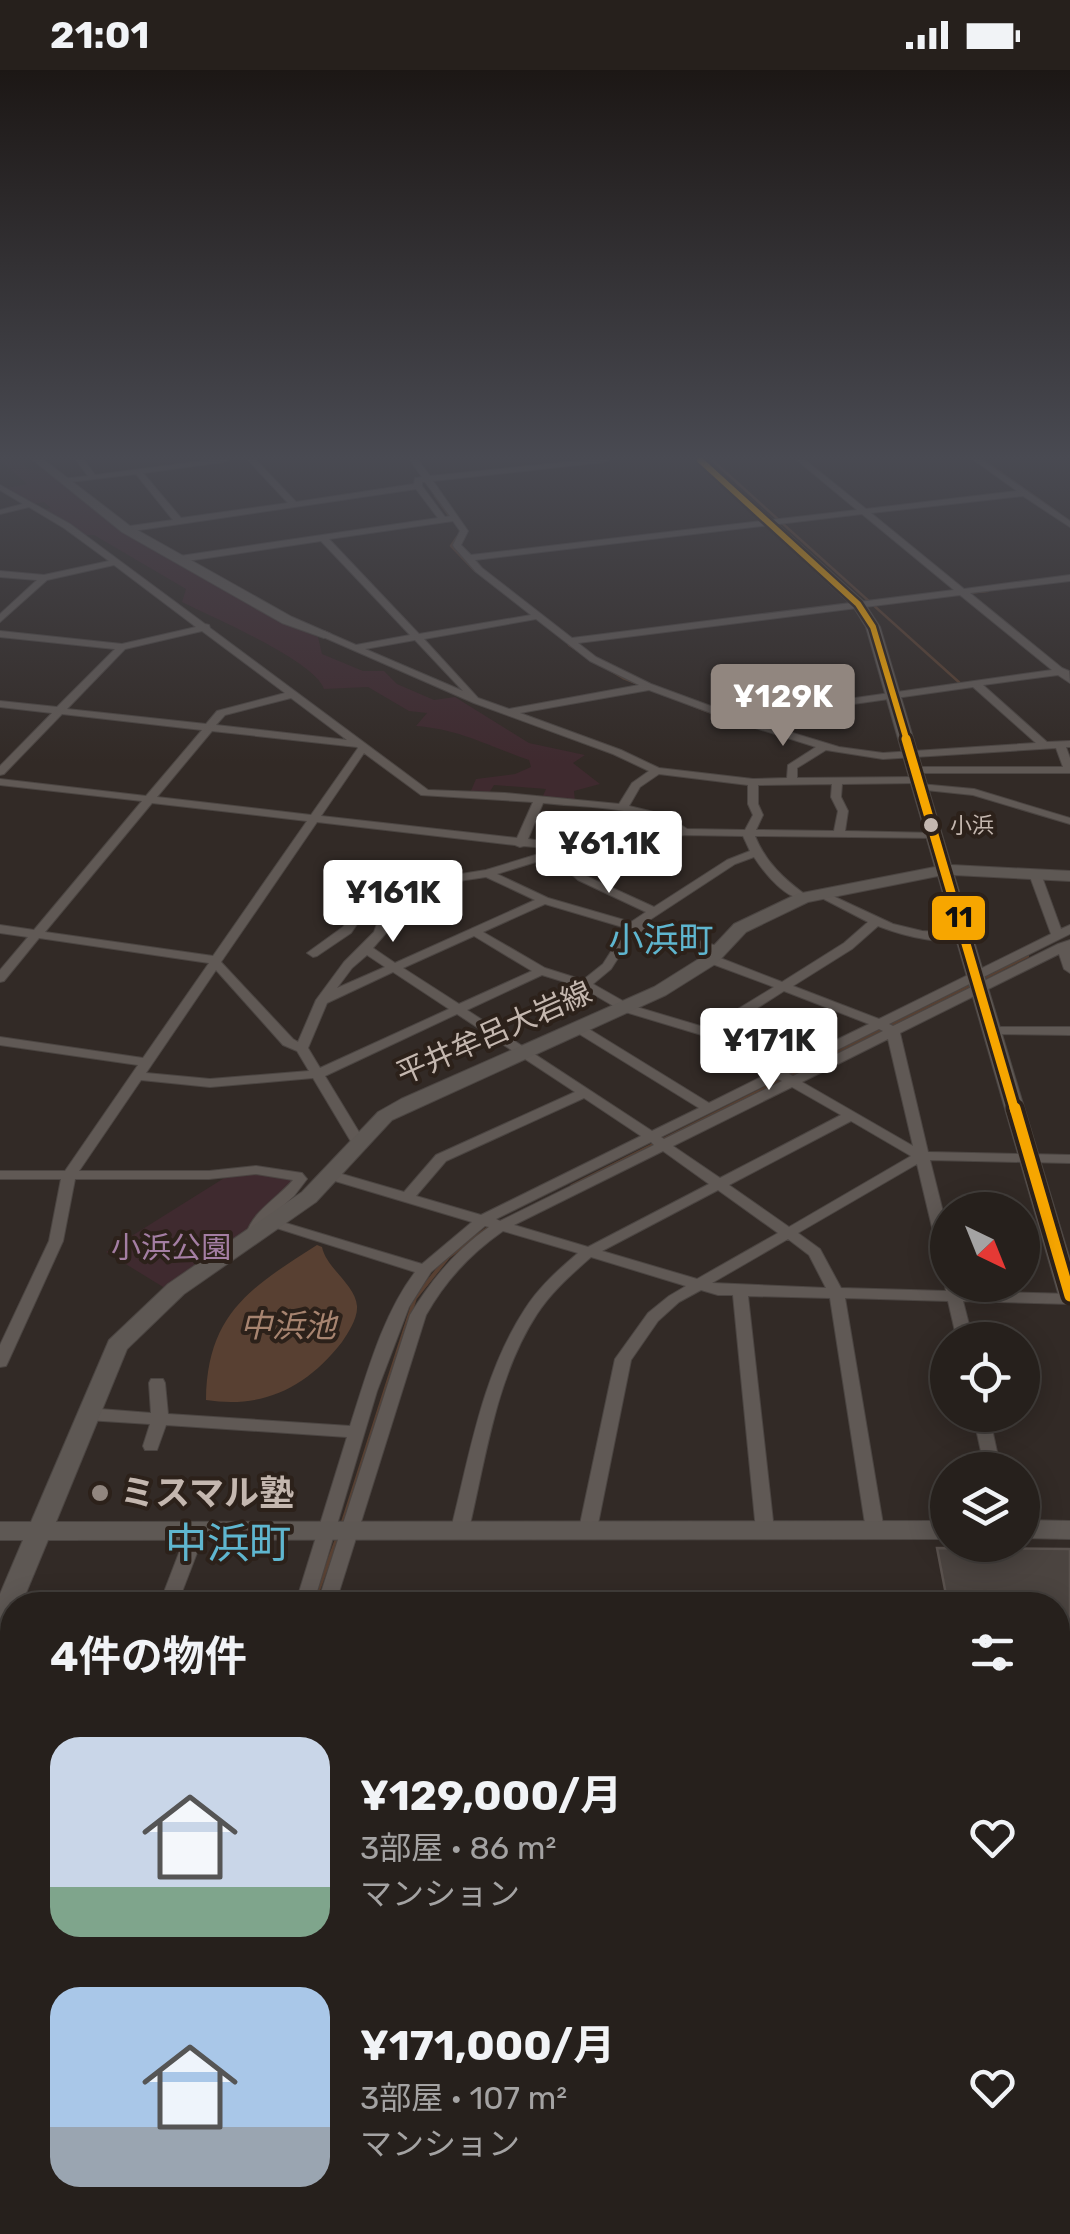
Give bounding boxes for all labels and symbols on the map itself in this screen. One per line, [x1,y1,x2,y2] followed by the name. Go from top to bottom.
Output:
[713,664,853,749] pin: ¥129K
[528,811,690,896] pin: ¥61.1K
[950,812,994,839] place label: 小浜
[921,815,941,835] marker: 小浜
[323,860,463,945] pin: ¥161K
[930,894,987,942] line badge: 11
[945,901,973,934] text: 11
[608,919,714,961] district label: 小浜町
[391,974,597,1092] street label: 平井牟呂大岩線
[699,1008,839,1093] pin: ¥171K
[930,1192,1040,1302] north arrow
[111,1230,231,1266] park label: 小浜公園
[240,1307,339,1345] water label: 中浜池
[120,1472,294,1514] place label: ミスマル塾
[89,1482,111,1504] marker: ミスマル塾
[165,1519,291,1569] district label: 中浜町

